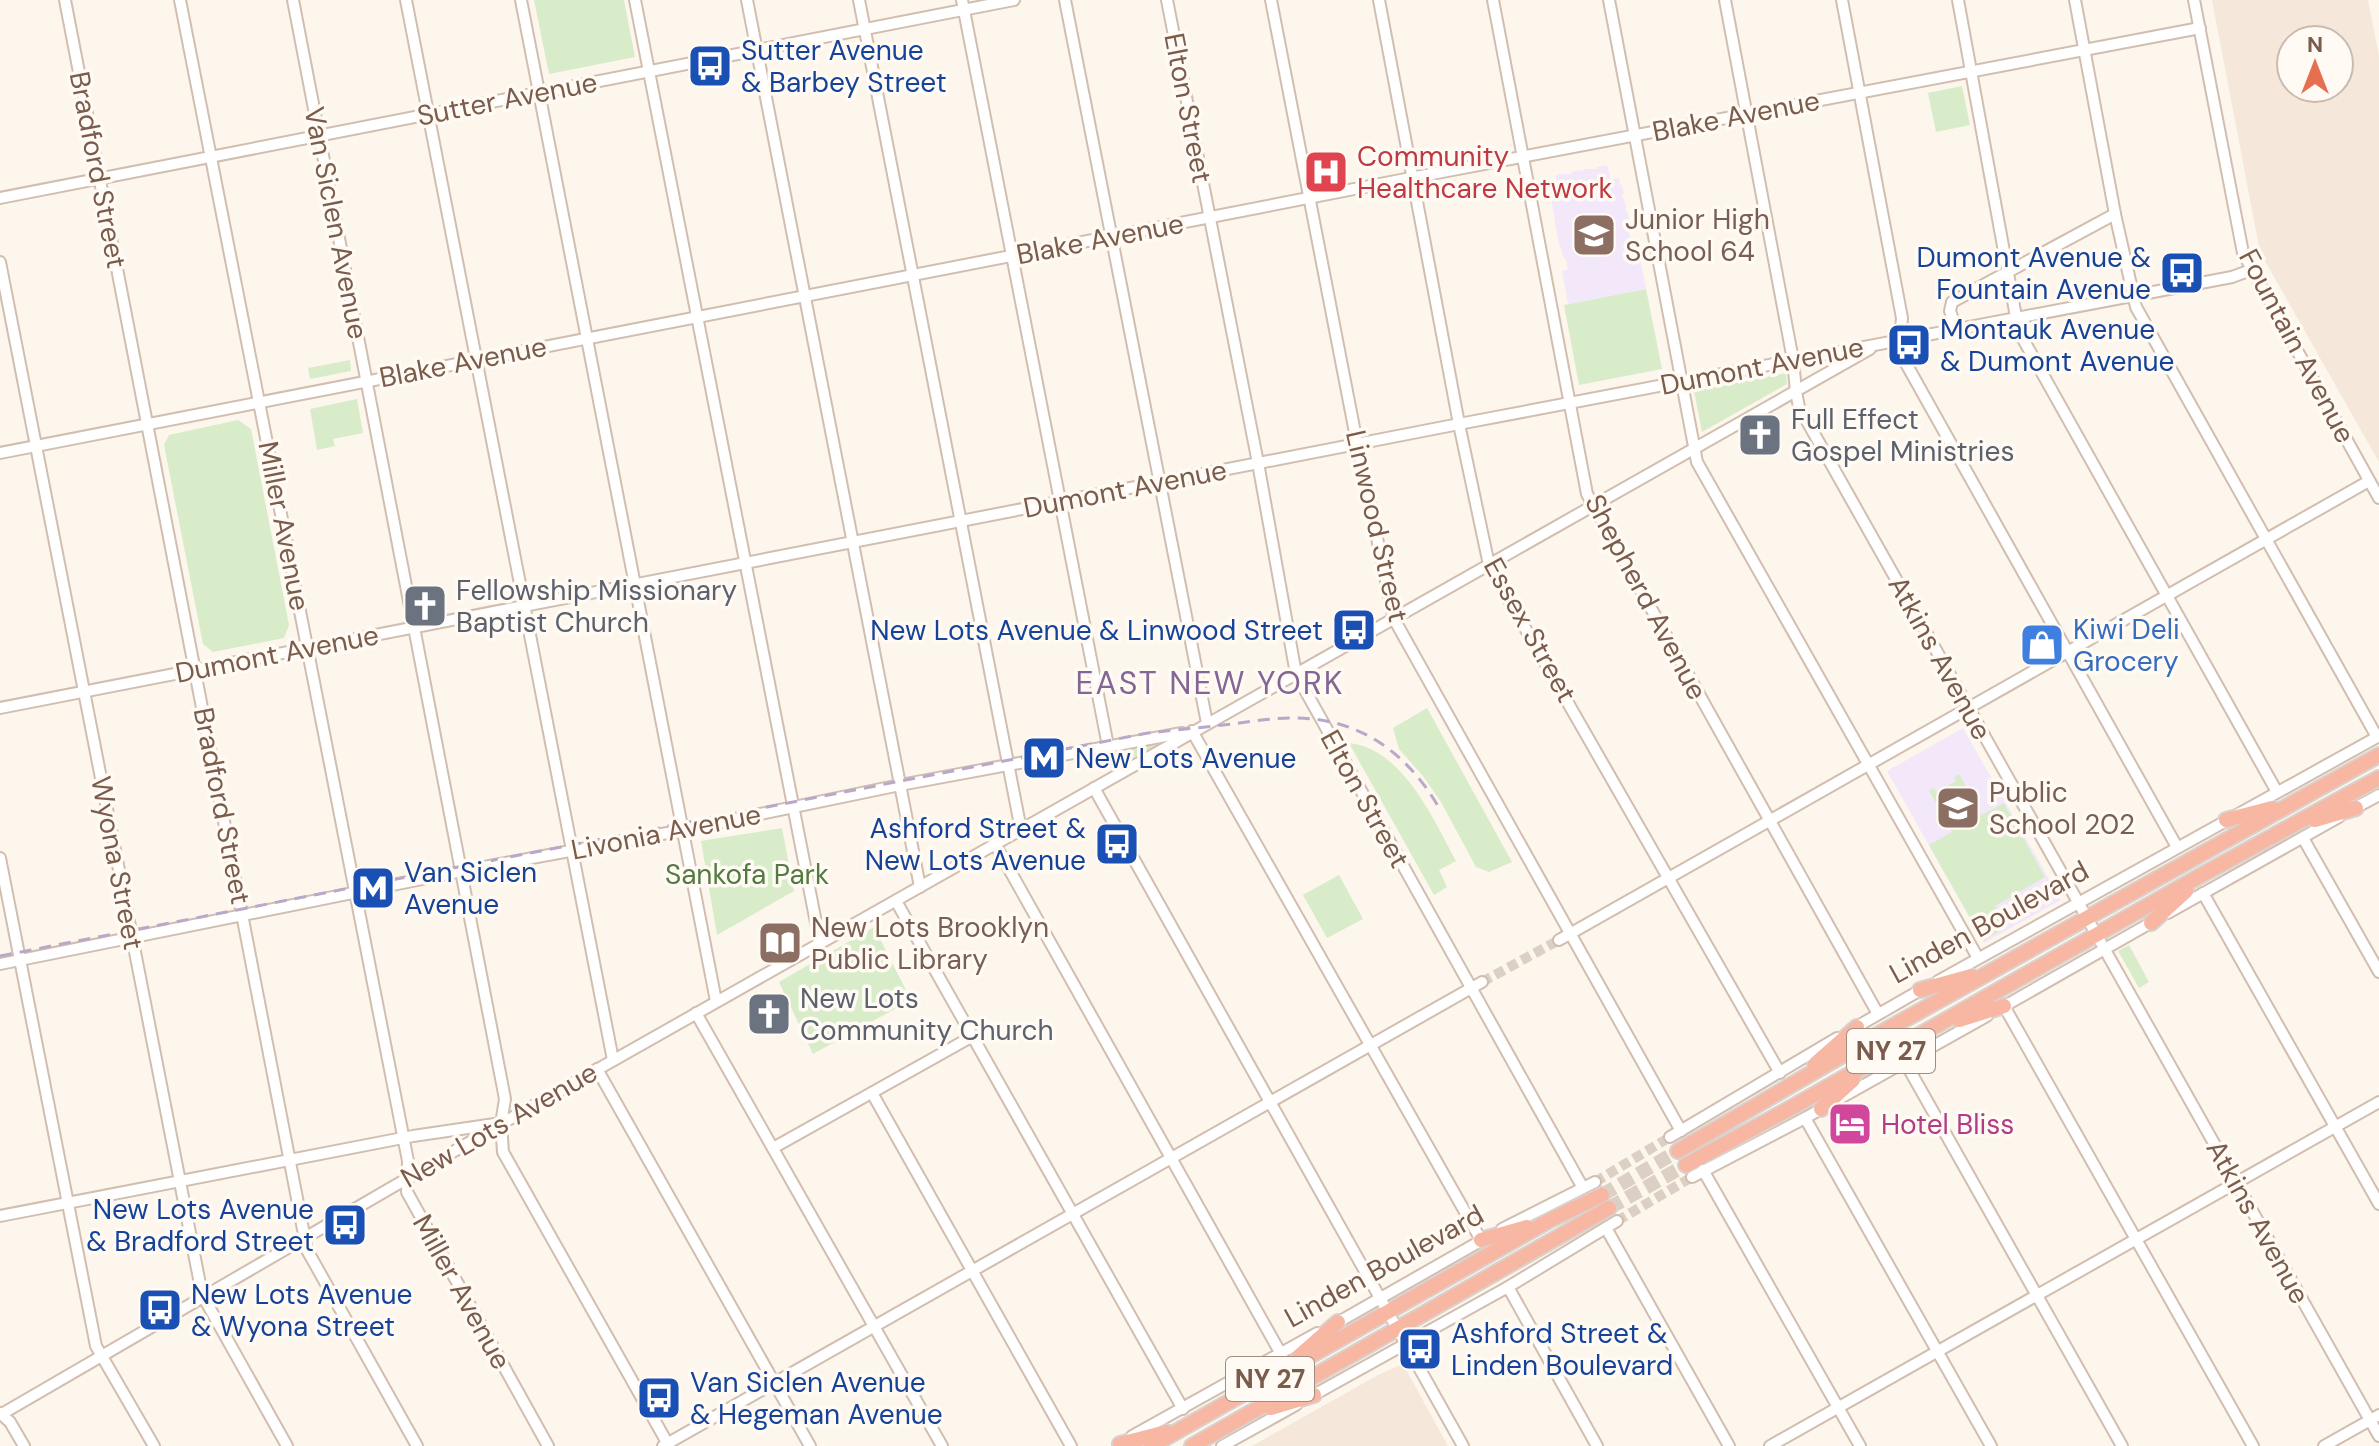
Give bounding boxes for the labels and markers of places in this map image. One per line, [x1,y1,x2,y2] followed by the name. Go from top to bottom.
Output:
[741,32,947,101] place label: Sutter Avenue & Barbey Street
[686,42,734,90] bus stop icon: Sutter Avenue & Barbey Street
[1357,138,1613,207] place label: Community Healthcare Network
[1302,148,1350,196] hospital icon: Community Healthcare Network
[1625,201,1770,270] place label: Junior High School 64
[1570,211,1618,259] school or university icon: Junior High School 64
[1916,239,2151,308] place label: Dumont Avenue & Fountain Avenue
[2158,249,2206,297] bus stop icon: Dumont Avenue & Fountain Avenue
[1940,311,2175,380] place label: Montauk Avenue & Dumont Avenue
[1885,321,1933,369] bus stop icon: Montauk Avenue & Dumont Avenue
[1791,401,2015,470] place label: Full Effect Gospel Ministries
[1736,411,1784,459] church icon: Full Effect Gospel Ministries
[456,572,737,641] place label: Fellowship Missionary Baptist Church
[401,582,449,630] church icon: Fellowship Missionary Baptist Church
[1330,606,1378,654] bus stop icon: New Lots Avenue & Linwood Street
[2073,611,2180,680] place label: Kiwi Deli Grocery
[870,612,1323,649] place label: New Lots Avenue & Linwood Street
[2018,621,2066,669] shop icon: Kiwi Deli Grocery
[1020,734,1068,782] metro station icon: New Lots Avenue
[1075,740,1296,777] place label: New Lots Avenue
[1989,774,2135,843] place label: Public School 202
[1934,784,1982,832] school or university icon: Public School 202
[865,810,1086,879] place label: Ashford Street & New Lots Avenue
[1093,820,1141,868] bus stop icon: Ashford Street & New Lots Avenue
[404,854,537,923] place label: Van Siclen Avenue
[349,864,397,912] metro station icon: Van Siclen Avenue
[811,909,1049,978] place label: New Lots Brooklyn Public Library
[756,919,804,967] library icon: New Lots Brooklyn Public Library
[800,980,1054,1049] place label: New Lots Community Church
[745,990,793,1038] church icon: New Lots Community Church
[1826,1100,1874,1148] hotel icon: Hotel Bliss
[1881,1106,2014,1143] place label: Hotel Bliss
[86,1191,314,1260] place label: New Lots Avenue & Bradford Street
[321,1201,369,1249] bus stop icon: New Lots Avenue & Bradford Street
[191,1276,412,1345] place label: New Lots Avenue & Wyona Street
[136,1286,184,1334] bus stop icon: New Lots Avenue & Wyona Street
[1451,1315,1673,1384] place label: Ashford Street & Linden Boulevard
[1396,1325,1444,1373] bus stop icon: Ashford Street & Linden Boulevard
[690,1364,943,1433] place label: Van Siclen Avenue & Hegeman Avenue
[635,1374,683,1422] bus stop icon: Van Siclen Avenue & Hegeman Avenue

